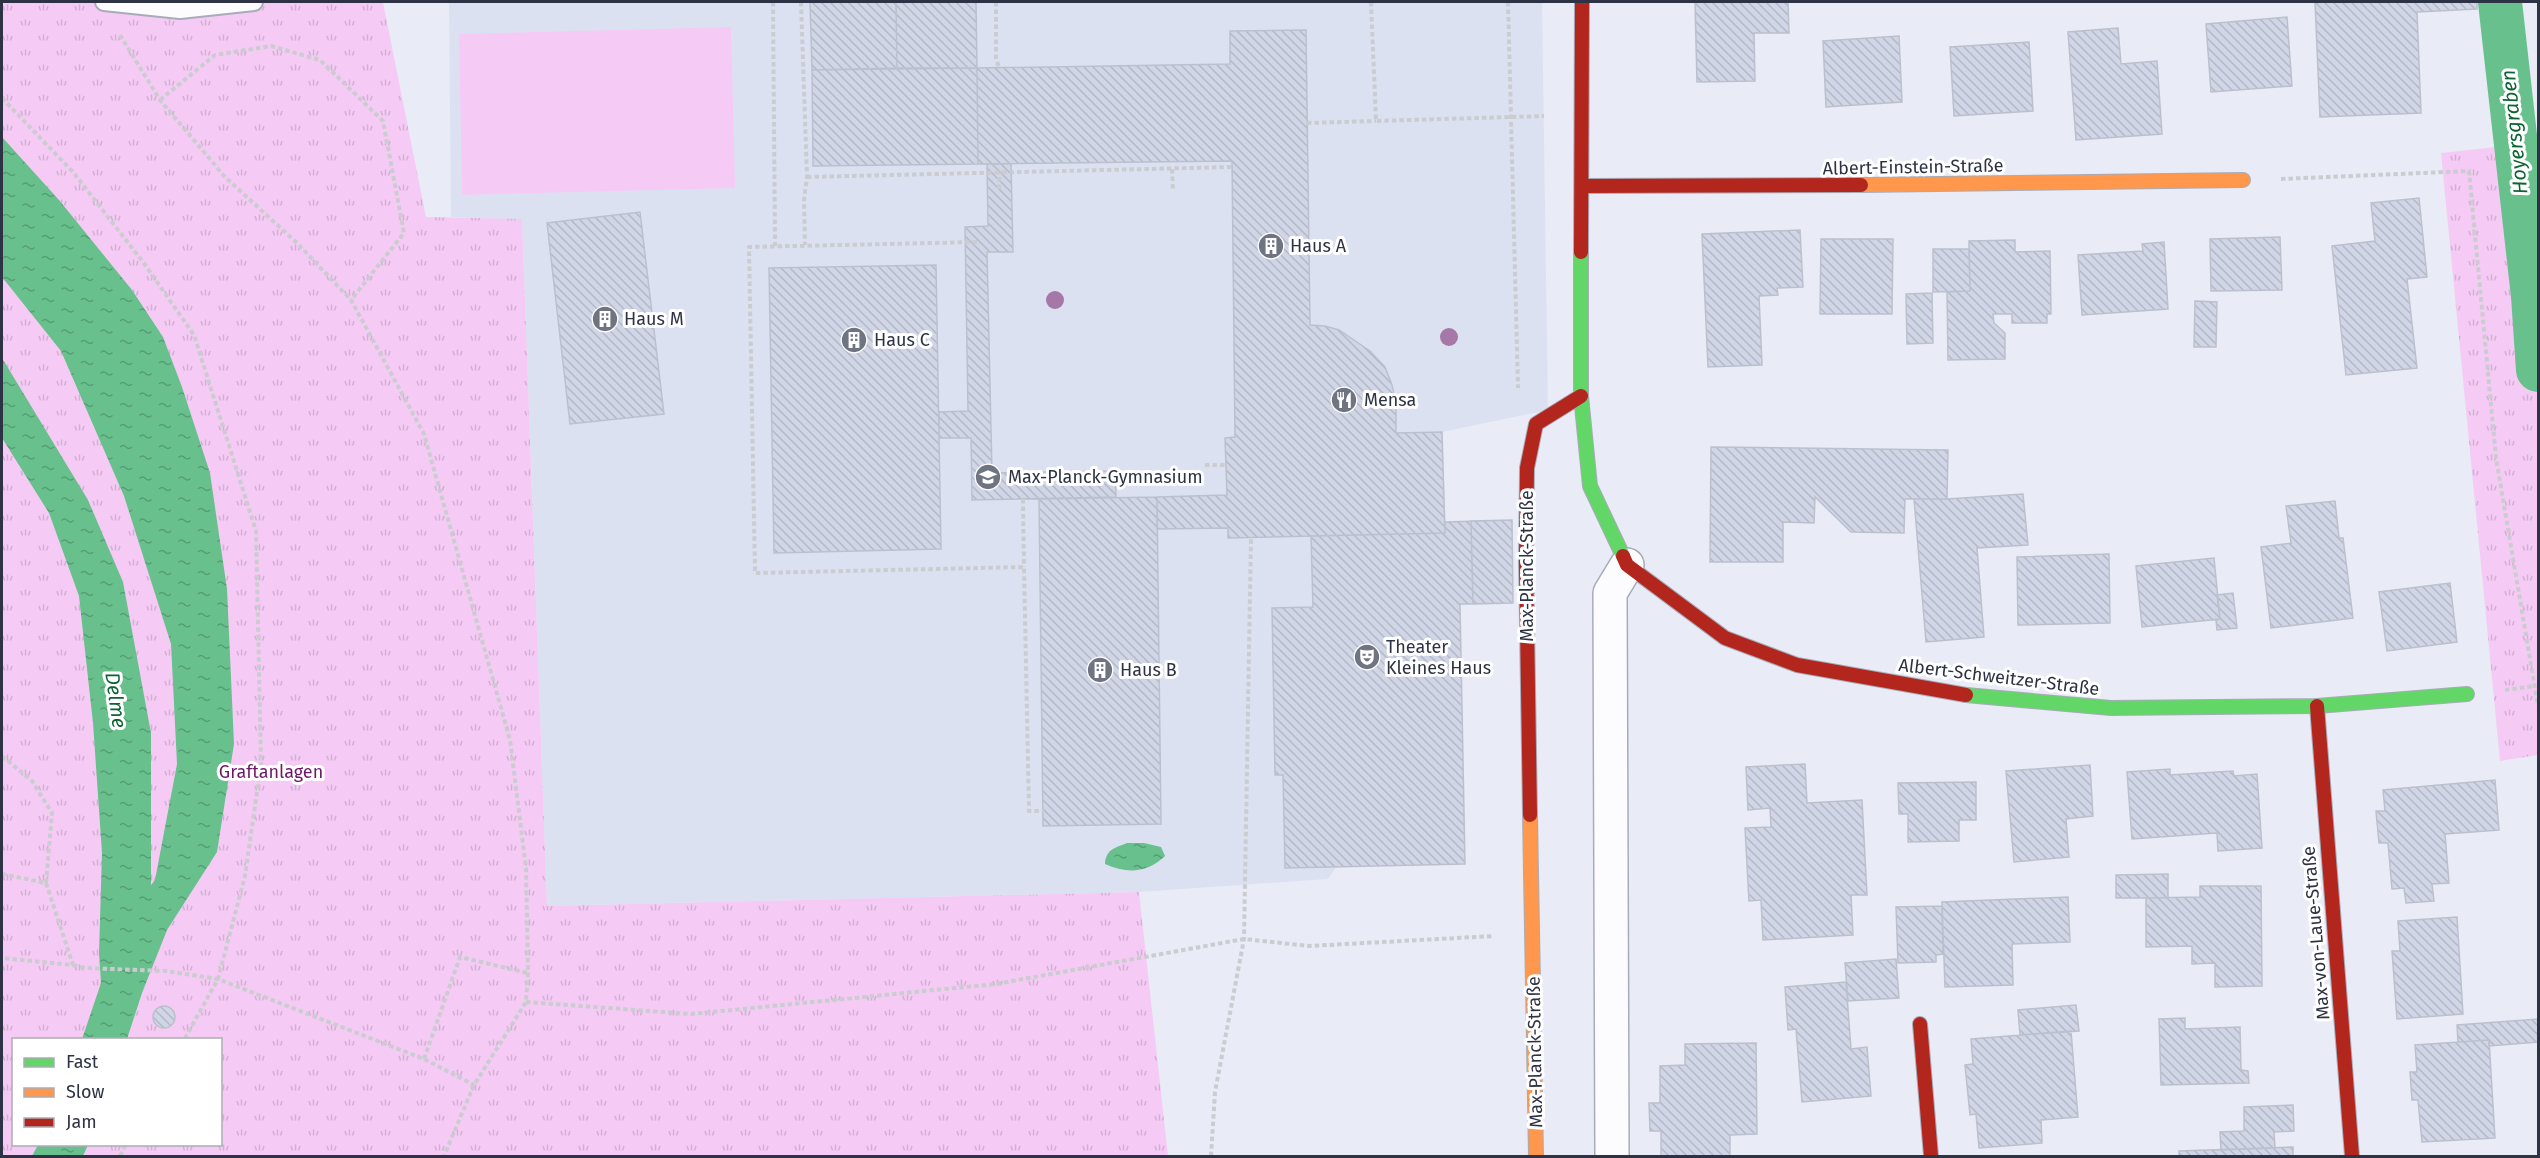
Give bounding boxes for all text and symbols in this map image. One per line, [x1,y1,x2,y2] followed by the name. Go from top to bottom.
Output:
[2496,69,2532,195] water label: Hoyersgraben
[1822,154,2004,180] street label: Albert-Einstein-Straße
[1256,231,1286,261] building icon: Haus A
[1290,235,1347,257] place label: Haus A
[590,304,620,334] building icon: Haus M
[624,308,684,330] place label: Haus M
[839,325,869,355] building icon: Haus C
[874,329,930,351] place label: Haus C
[1329,385,1359,415] restaurant icon: Mensa
[1364,389,1416,411] place label: Mensa
[973,462,1003,492] school or university icon: Max-Planck-Gymnasium
[1008,466,1203,488] place label: Max-Planck-Gymnasium
[1516,490,1538,642] street label: Max-Planck-Straße
[1386,636,1491,679] place label: Theater Kleines Haus
[1352,642,1382,672] theatre icon: Theater Kleines Haus
[1897,654,2101,700] street label: Albert-Schweitzer-Straße
[1085,655,1115,685] building icon: Haus B
[1120,659,1177,681] place label: Haus B
[100,671,132,729] water label: Delme
[219,761,323,783] park label: Graftanlagen
[2297,845,2335,1021] street label: Max-von-Laue-Straße
[1523,976,1547,1128] street label: Max-Planck-Straße
[12,1038,222,1146] legend
[66,1051,99,1073] text: Fast
[66,1081,105,1103] text: Slow
[66,1111,97,1133] text: Jam

